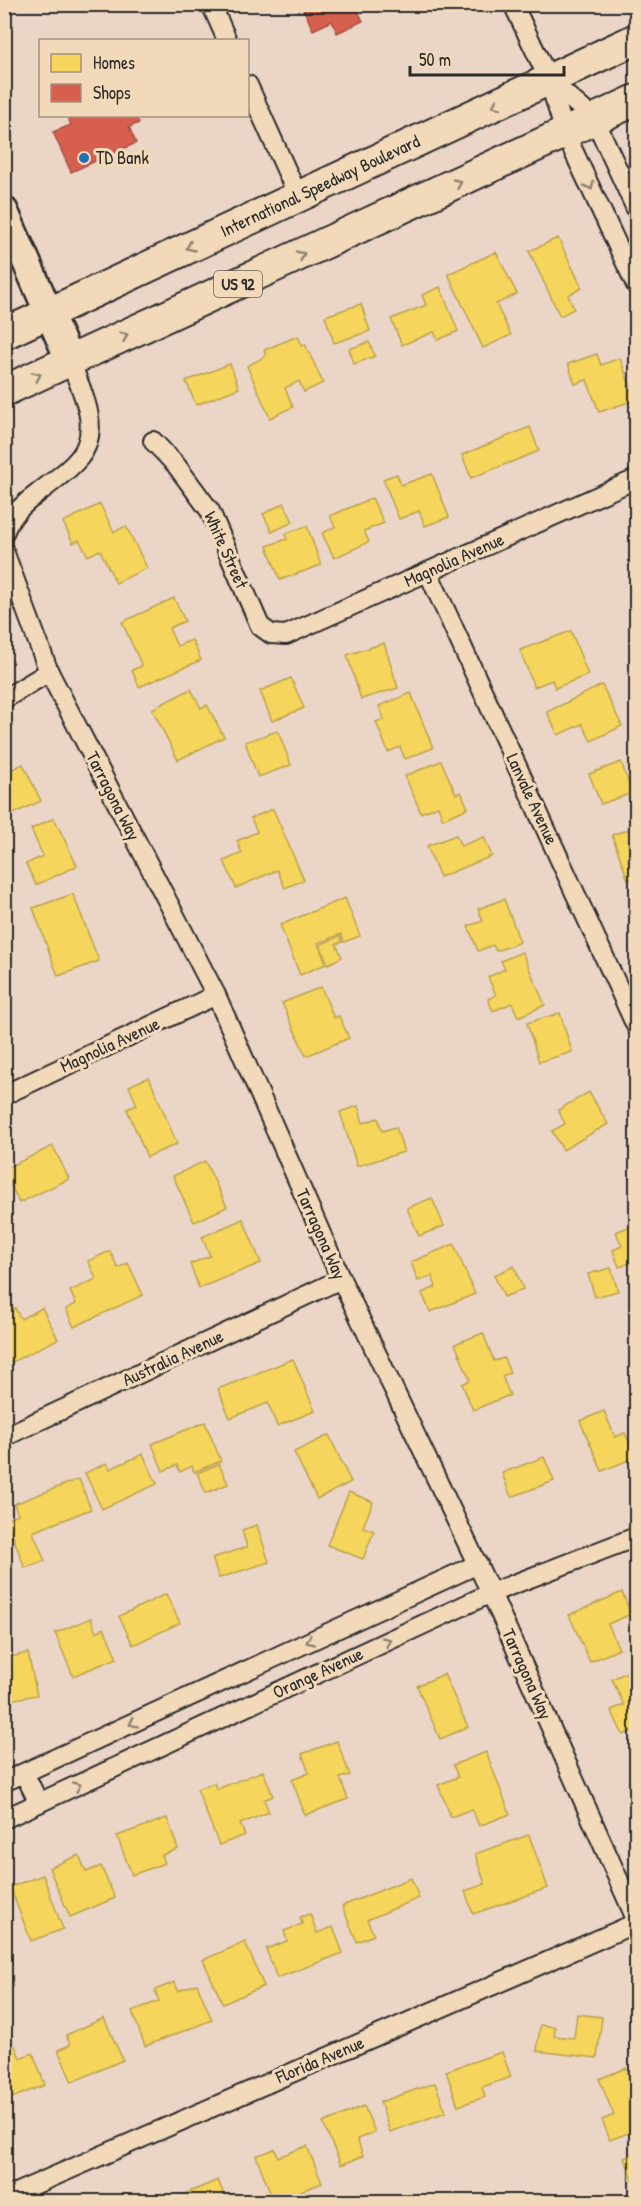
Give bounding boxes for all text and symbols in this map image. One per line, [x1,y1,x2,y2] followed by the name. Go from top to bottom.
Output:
[39,39,249,117] legend
[410,39,564,77] scale bar
[419,47,451,72] text: 50 m
[93,50,135,75] text: Homes
[93,80,131,105] text: Shops
[491,98,502,110] one-way arrow
[216,128,424,243] street label: International Speedway Boulevard
[96,145,149,170] place label: TD Bank
[77,151,91,165] marker: TD Bank
[452,178,463,190] one-way arrow
[583,180,595,191] one-way arrow
[185,239,196,251] one-way arrow
[294,250,305,262] one-way arrow
[214,271,262,297] road number: US 92
[117,331,128,343] one-way arrow
[31,371,42,383] one-way arrow
[198,507,255,593] street label: White Street
[400,526,508,593] street label: Magnolia Avenue
[80,747,147,845] street label: Tarragona Way
[500,749,564,848] street label: Lanvale Avenue
[56,1011,163,1078] street label: Magnolia Avenue
[290,1185,353,1283] street label: Tarragona Way
[118,1323,227,1392] street label: Australia Avenue
[496,1625,559,1723] street label: Tarragona Way
[305,1634,316,1646] one-way arrow
[380,1637,391,1649] one-way arrow
[269,1641,367,1704] street label: Orange Avenue
[128,1716,139,1728] one-way arrow
[70,1781,81,1793] one-way arrow
[271,2030,368,2090] street label: Florida Avenue

